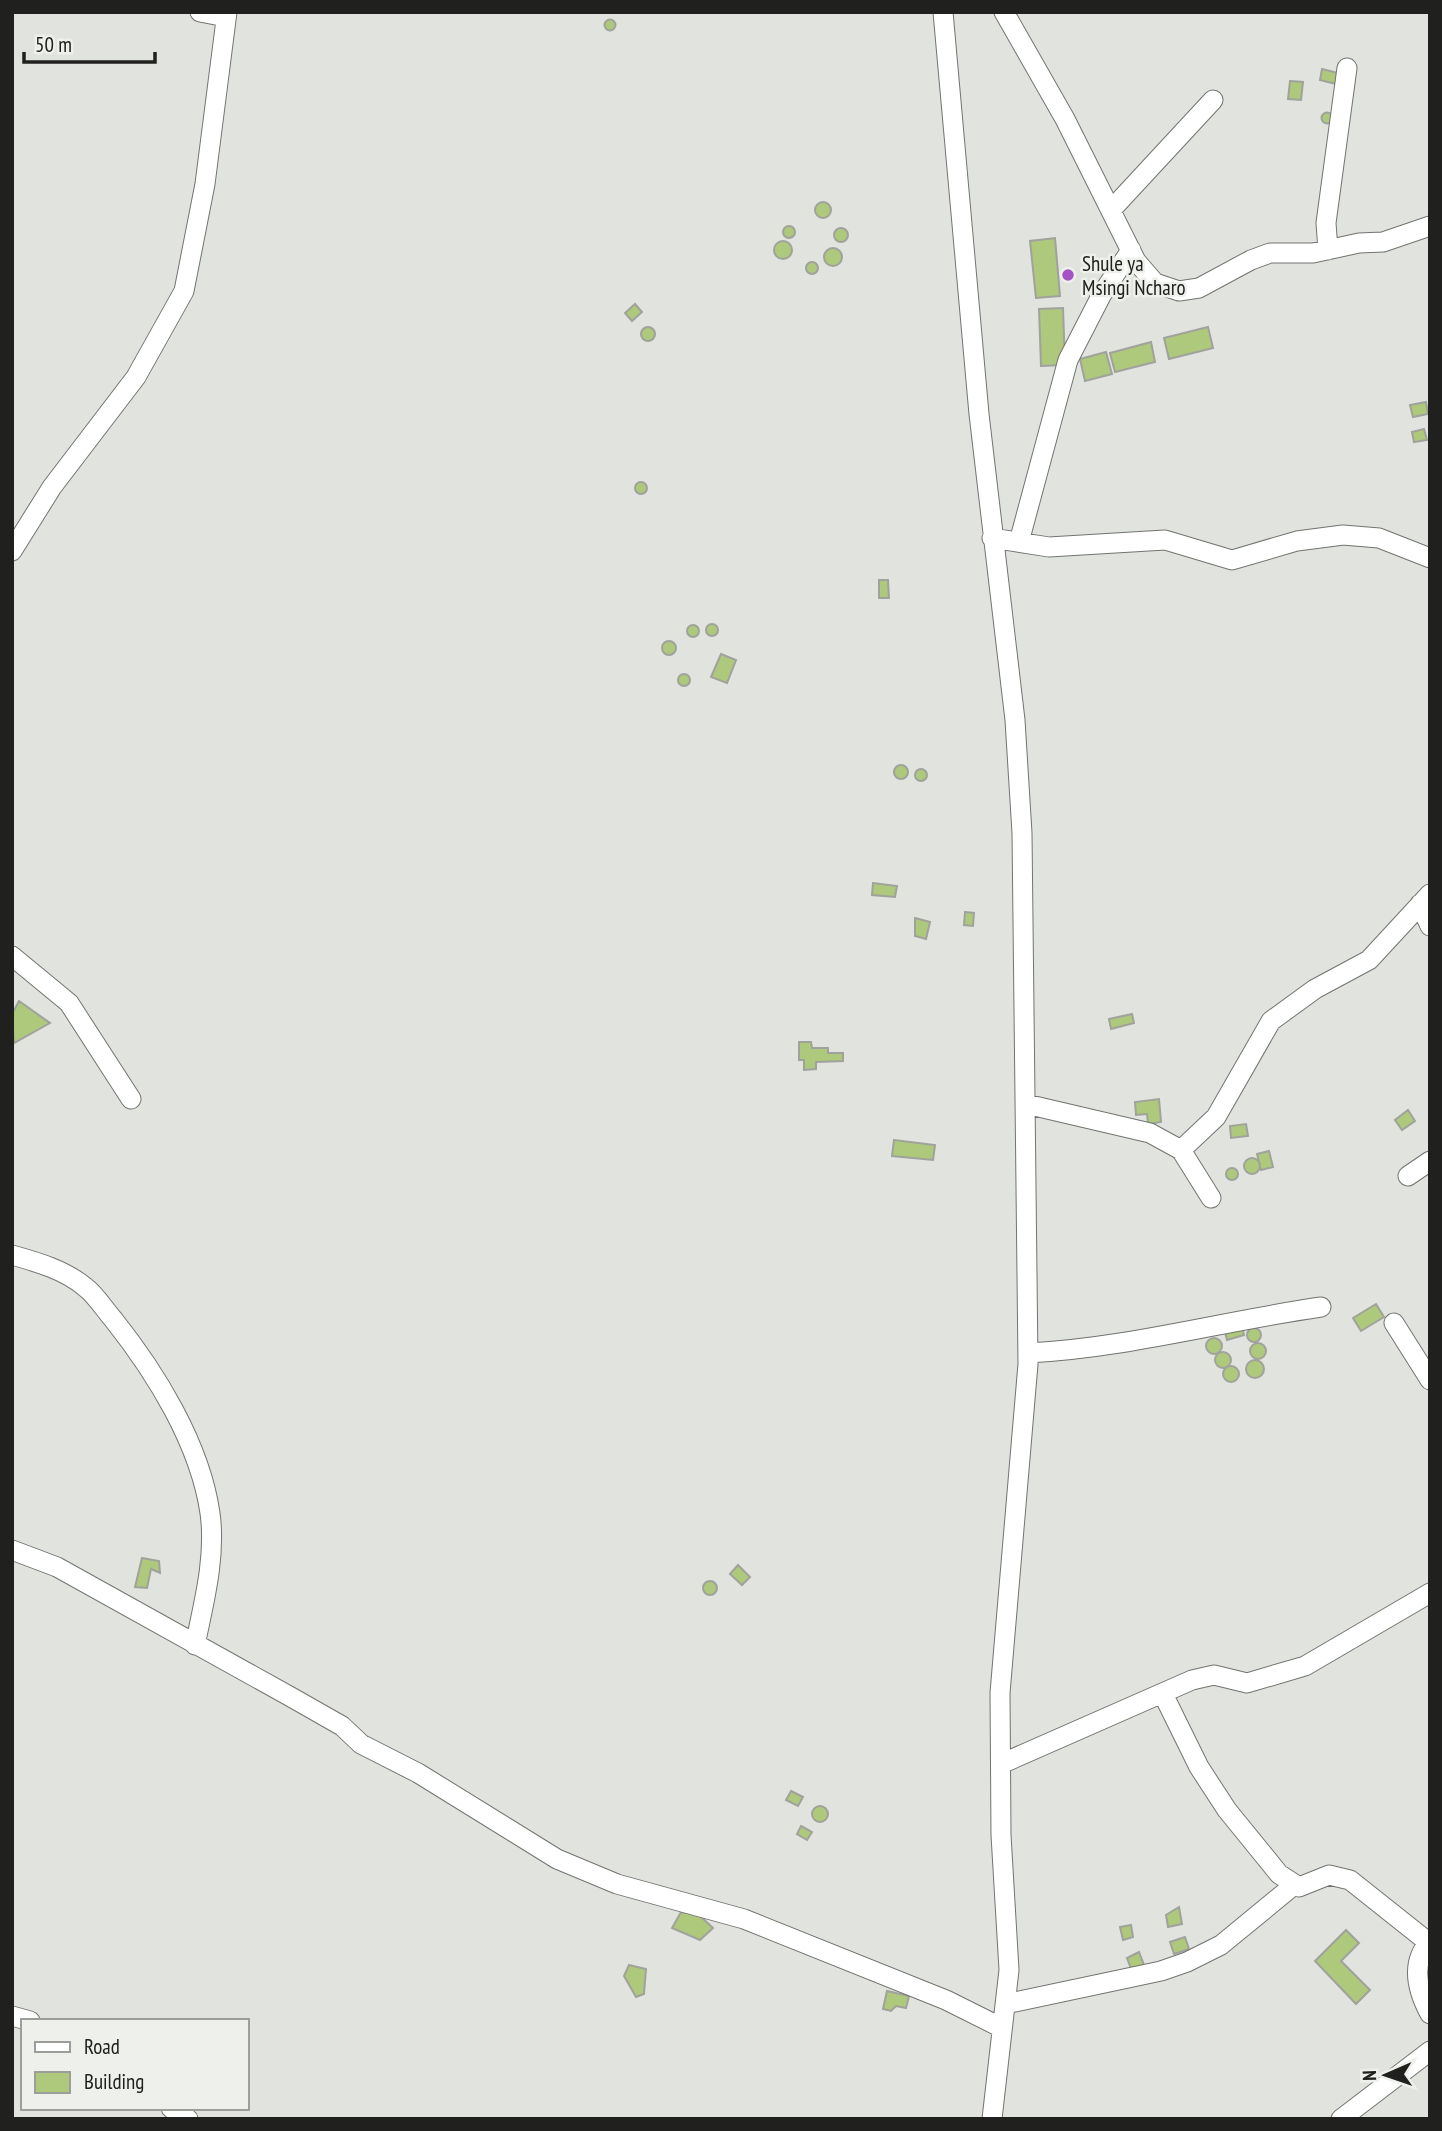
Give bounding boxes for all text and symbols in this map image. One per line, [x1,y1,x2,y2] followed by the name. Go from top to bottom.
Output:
[24,21,156,65] scale bar
[35,31,72,58] text: 50 m
[1082,250,1186,301] place label: Shule ya Msingi Ncharo
[1060,267,1076,283] marker: Shule ya Msingi Ncharo
[21,2019,248,2110] legend
[84,2033,120,2060] text: Road
[1351,2040,1421,2110] north arrow
[84,2068,144,2095] text: Building
[1357,2070,1381,2081] text: N

